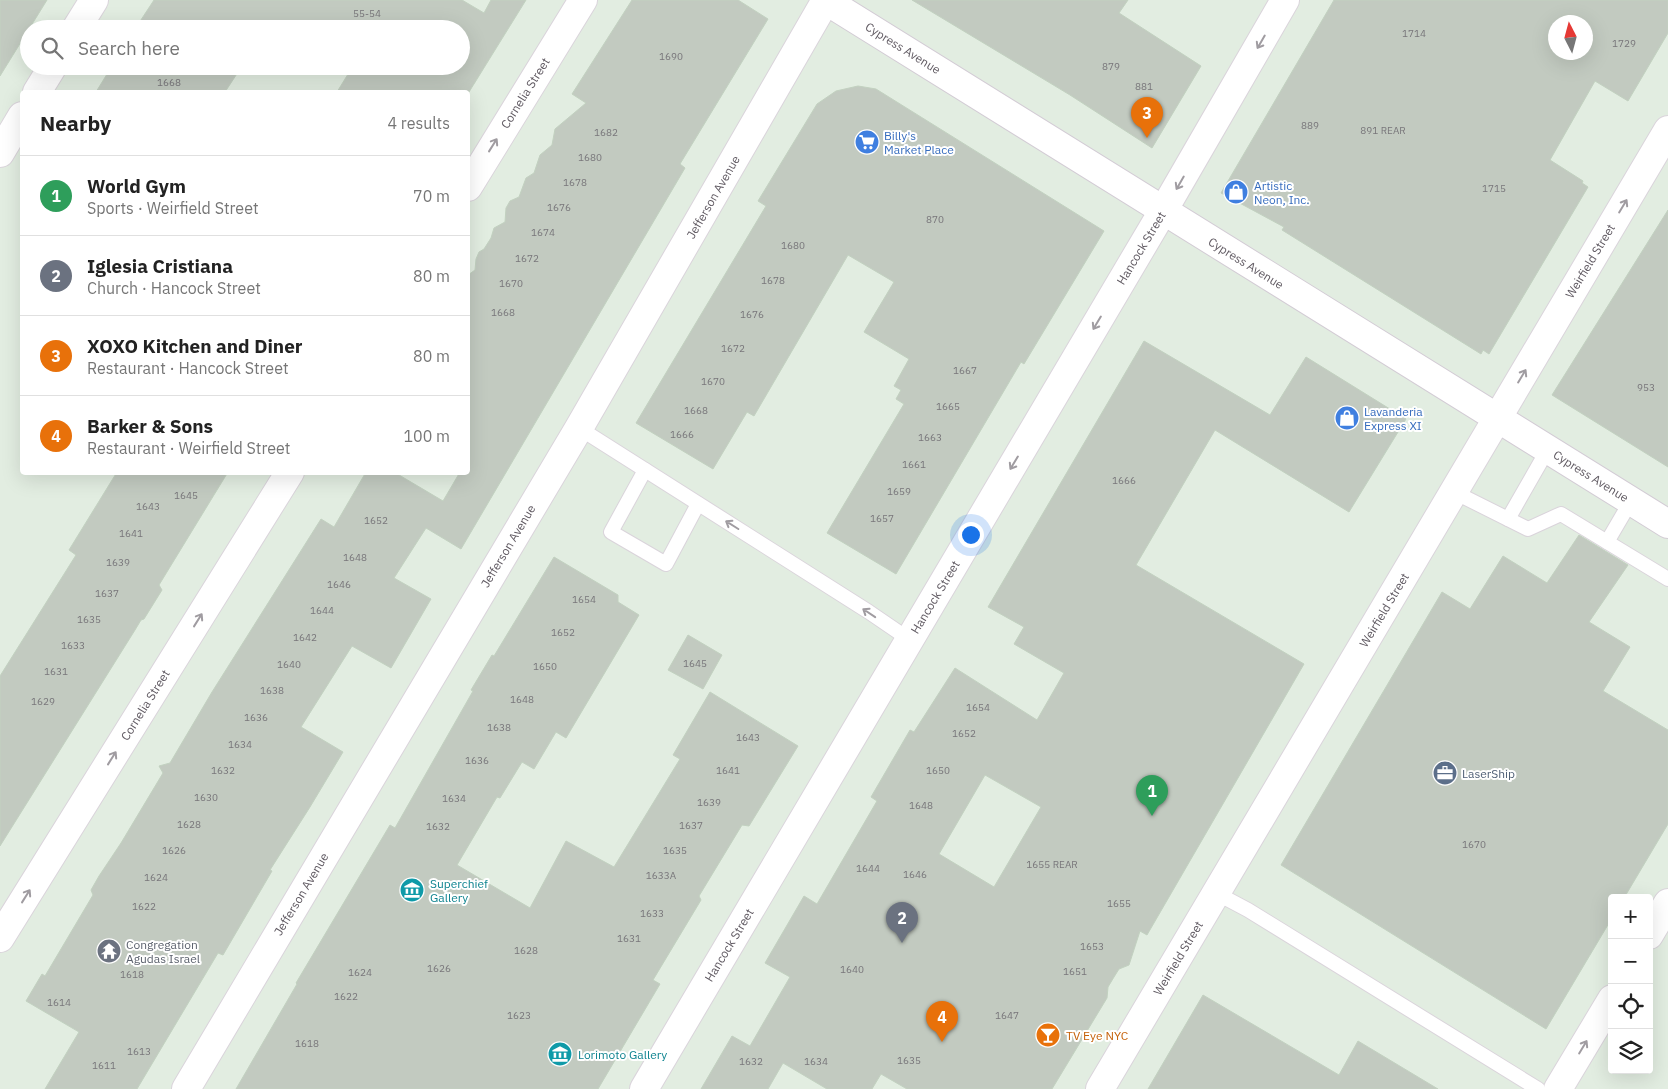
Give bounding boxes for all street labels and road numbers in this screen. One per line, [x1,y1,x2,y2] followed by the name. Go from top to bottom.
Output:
[863,19,944,77] street label: Cypress Avenue
[497,55,553,131] street label: Cornelia Street
[683,152,743,241] street label: Jefferson Avenue
[1113,209,1169,287] street label: Hancock Street
[1562,221,1618,301] street label: Weirfield Street
[1206,234,1287,292] street label: Cypress Avenue
[1551,447,1632,505] street label: Cypress Avenue
[477,502,539,590] street label: Jefferson Avenue
[907,558,963,636] street label: Hancock Street
[1356,570,1412,650] street label: Weirfield Street
[117,667,173,743] street label: Cornelia Street
[270,850,332,938] street label: Jefferson Avenue
[701,906,757,984] street label: Hancock Street
[1150,918,1206,998] street label: Weirfield Street

